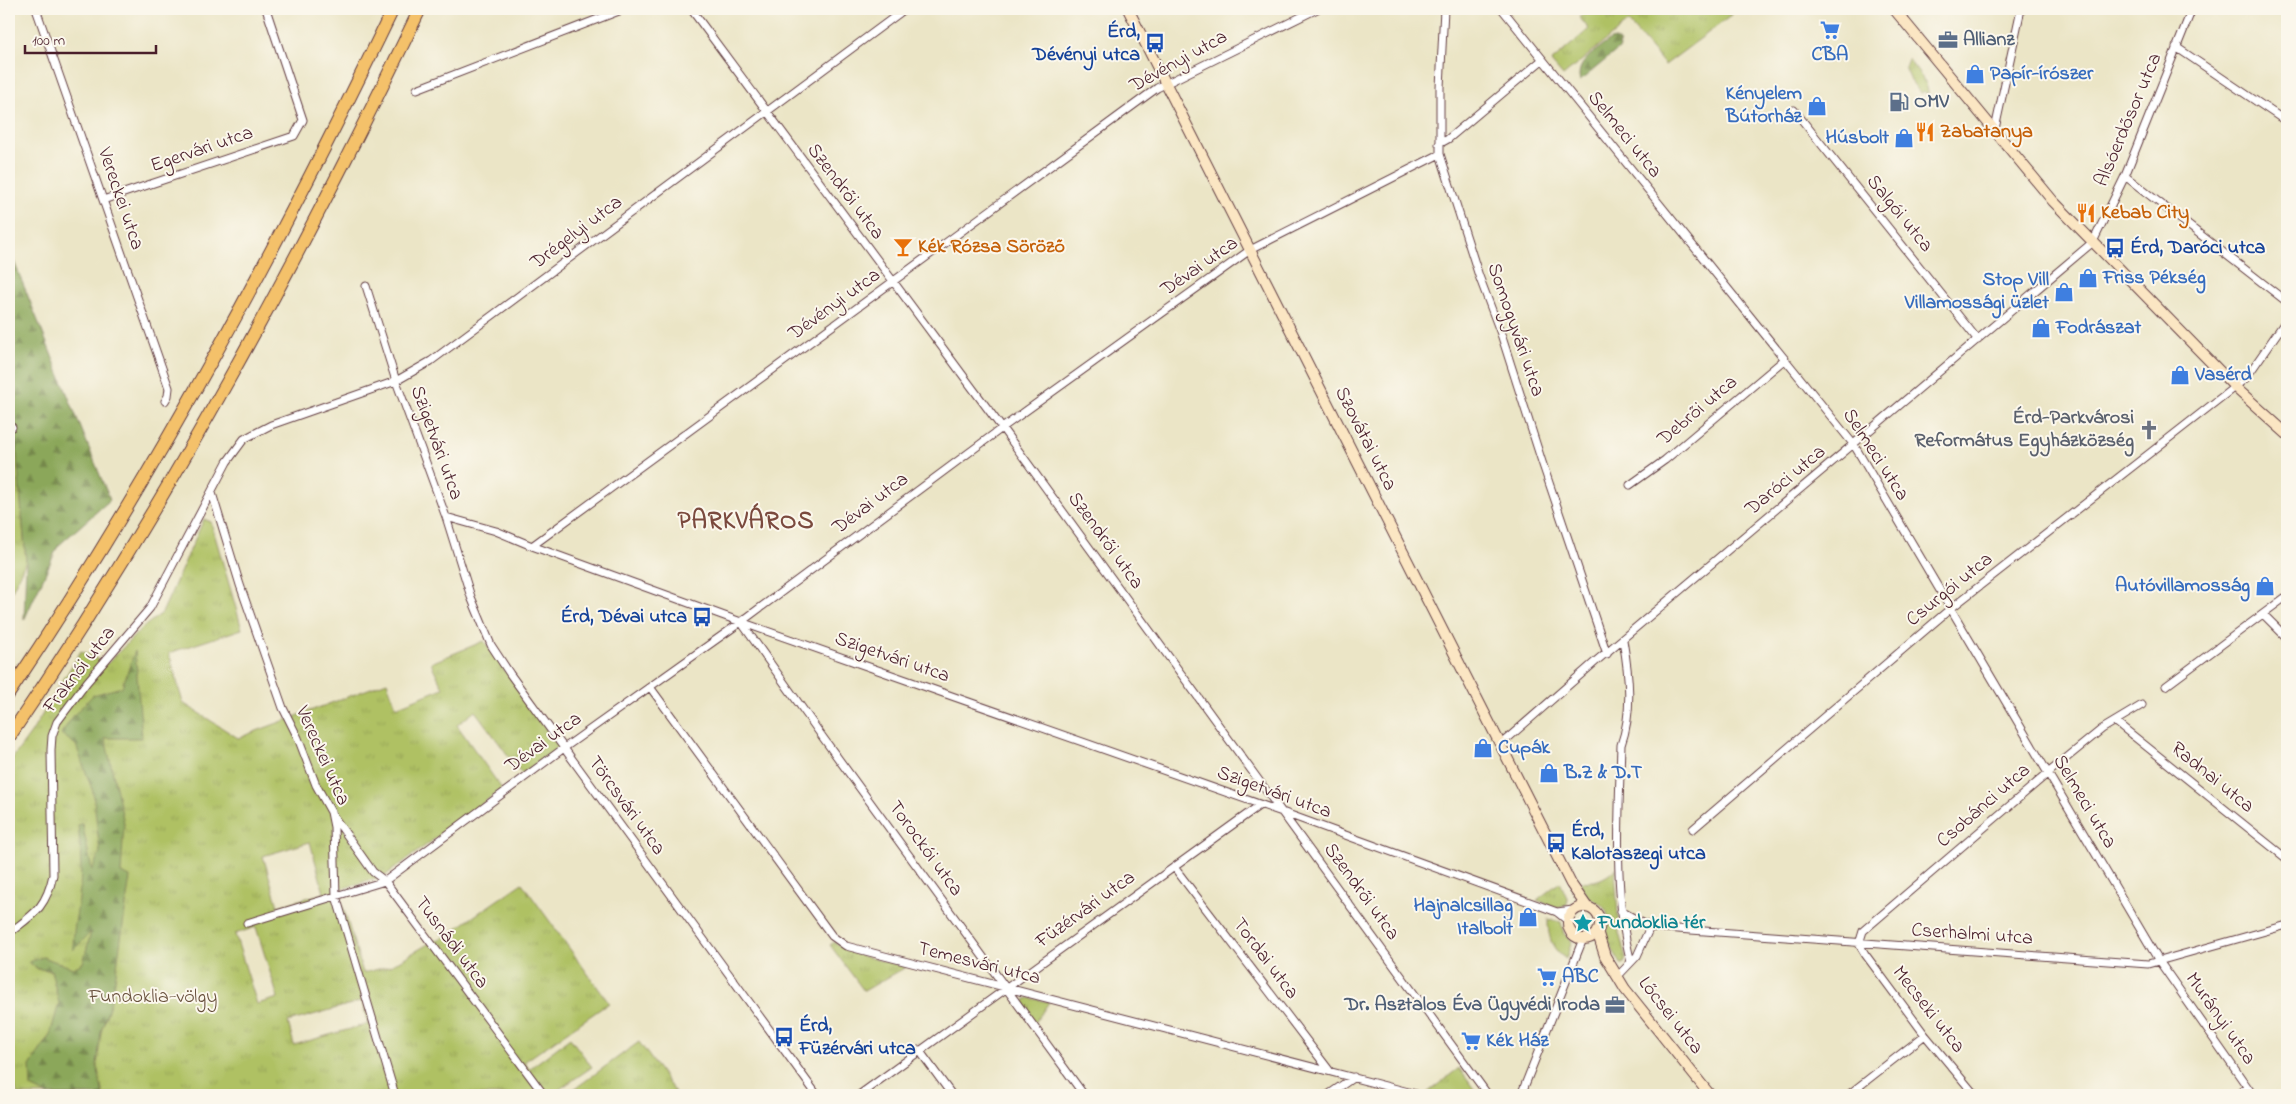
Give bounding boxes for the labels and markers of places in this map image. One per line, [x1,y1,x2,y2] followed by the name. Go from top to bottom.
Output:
[1031,18,1141,71] place label: Érd, Dévényi utca
[1819,19,1841,41] supermarket icon: CBA
[1963,26,2015,55] place label: Allianz
[1937,29,1959,51] office icon: Allianz
[1144,32,1166,54] bus stop icon: Érd, Dévényi utca
[1812,41,1848,70] place label: CBA
[1990,60,2094,89] place label: Papír-írószer
[1964,63,1986,85] shop icon: Papír-írószer
[1725,80,1803,132] place label: Kényelem Bútorház
[1914,88,1949,117] place label: OMV
[1888,91,1910,113] fuel station icon: OMV
[1806,95,1828,117] shop icon: Kényelem Bútorház
[1940,118,2033,148] place label: Zabatanya
[1914,121,1936,143] restaurant icon: Zabatanya
[1825,124,1889,153] place label: Húsbolt
[1893,127,1915,149] shop icon: Húsbolt
[2101,199,2189,229] place label: Kebab City
[2075,202,2097,224] restaurant icon: Kebab City
[918,233,1065,262] place label: Kék Rózsa Söröző
[2130,234,2266,263] place label: Érd, Daróci utca
[892,236,914,258] bar icon: Kék Rózsa Söröző
[2104,237,2126,259] bus stop icon: Érd, Daróci utca
[2102,264,2206,294] place label: Friss Pékség
[1904,266,2049,319] place label: Stop Vill Villamossági üzlet
[2077,267,2099,289] shop icon: Friss Pékség
[2053,281,2075,303] shop icon: Stop Vill Villamossági üzlet
[2055,314,2141,343] place label: Fodrászat
[2030,317,2052,339] shop icon: Fodrászat
[2194,361,2253,390] place label: Vasérd
[2169,364,2191,386] shop icon: Vasérd
[1914,404,2134,457] place label: Érd-Parkvárosi Református Egyházközség
[2138,419,2160,441] church icon: Érd-Parkvárosi Református Egyházközség
[2115,572,2250,602] place label: Autóvillamosság
[2254,575,2276,597] shop icon: Autóvillamosság
[560,603,687,632] place label: Érd, Dévai utca
[691,606,713,628] bus stop icon: Érd, Dévai utca
[1498,734,1551,763] place label: Cupák
[1472,737,1494,759] shop icon: Cupák
[1563,759,1643,788] place label: B.Z & D.T
[1538,762,1560,784] shop icon: B.Z & D.T
[1571,817,1706,870] place label: Érd, Kalotaszegi utca
[1545,832,1567,854] bus stop icon: Érd, Kalotaszegi utca
[1413,892,1513,944] place label: Hajnalcsillag Italbolt
[1517,906,1539,928] shop icon: Hajnalcsillag Italbolt
[1597,909,1706,938] place label: Fundoklia tér
[1572,912,1594,934] place icon: Fundoklia tér
[1562,963,1599,992] place label: ABC
[1536,966,1558,988] supermarket icon: ABC
[1343,991,1600,1021] place label: Dr. Asztalos Éva Ügyvédi Iroda
[1604,994,1626,1016] office icon: Dr. Asztalos Éva Ügyvédi Iroda
[798,1012,916,1064] place label: Érd, Füzérvári utca
[773,1026,795,1048] bus stop icon: Érd, Füzérvári utca
[1486,1027,1549,1056] place label: Kék Ház
[1460,1030,1482,1052] supermarket icon: Kék Ház

